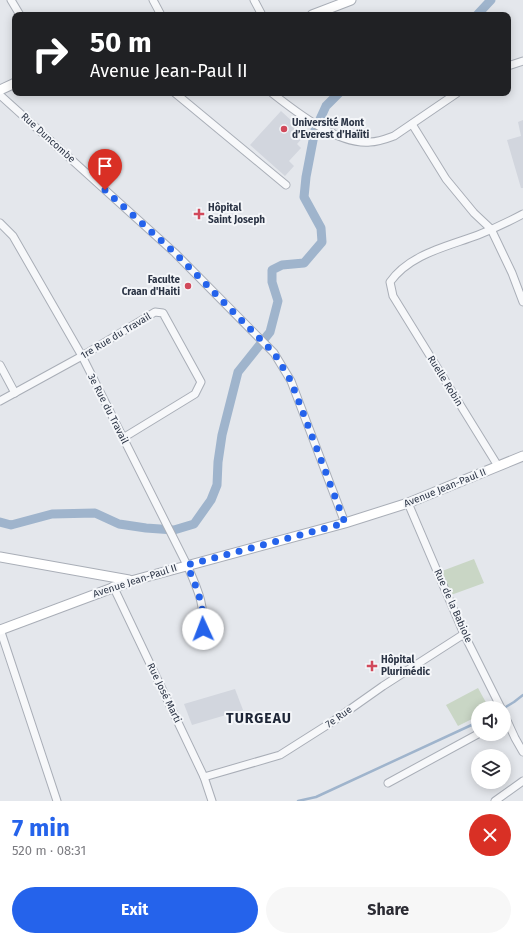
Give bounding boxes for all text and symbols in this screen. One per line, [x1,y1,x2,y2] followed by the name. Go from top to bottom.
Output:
[90,26,152,59] text: 50 m
[24,28,76,80] icon: right
[90,60,248,82] text: Avenue Jean-Paul II
[19,111,77,165] street label: Rue Duncombe
[292,116,370,141] place label: Université Mont d’Everest d’Haïiti
[279,124,289,134] marker: Université Mont d’Everest d’Haïiti
[88,149,122,190] pin
[94,155,116,177] icon: arrive
[208,202,265,226] place label: Hôpital Saint Joseph
[193,208,205,220] marker: Hôpital Saint Joseph
[122,274,180,298] place label: Faculte Craan d'Haiti
[183,281,193,291] marker: Faculte Craan d'Haiti
[79,310,153,362] street label: 1re Rue du Travail
[425,353,465,409] street label: Ruelle Robin
[85,372,131,446] street label: 3e Rue du Travail
[402,466,488,510] street label: Avenue Jean-Paul II
[92,562,178,600] street label: Avenue Jean-Paul II
[431,567,475,645] street label: Rue de la Babiole
[182,608,224,650] position arrow
[381,654,430,678] place label: Hôpital Plurimédic
[366,660,378,672] marker: Hôpital Plurimédic
[144,661,184,725] street label: Rue José Marti
[471,701,511,789] map controls
[471,701,511,741] button: sound
[323,704,355,730] street label: 7e Rue
[226,710,292,727] district label: TURGEAU
[471,749,511,789] button: layers
[12,814,70,842] text: 7 min
[469,814,511,856] button: close
[12,843,86,858] text: 520 m · 08:31
[12,887,258,933] button: Exit
[266,887,511,933] button: Share

